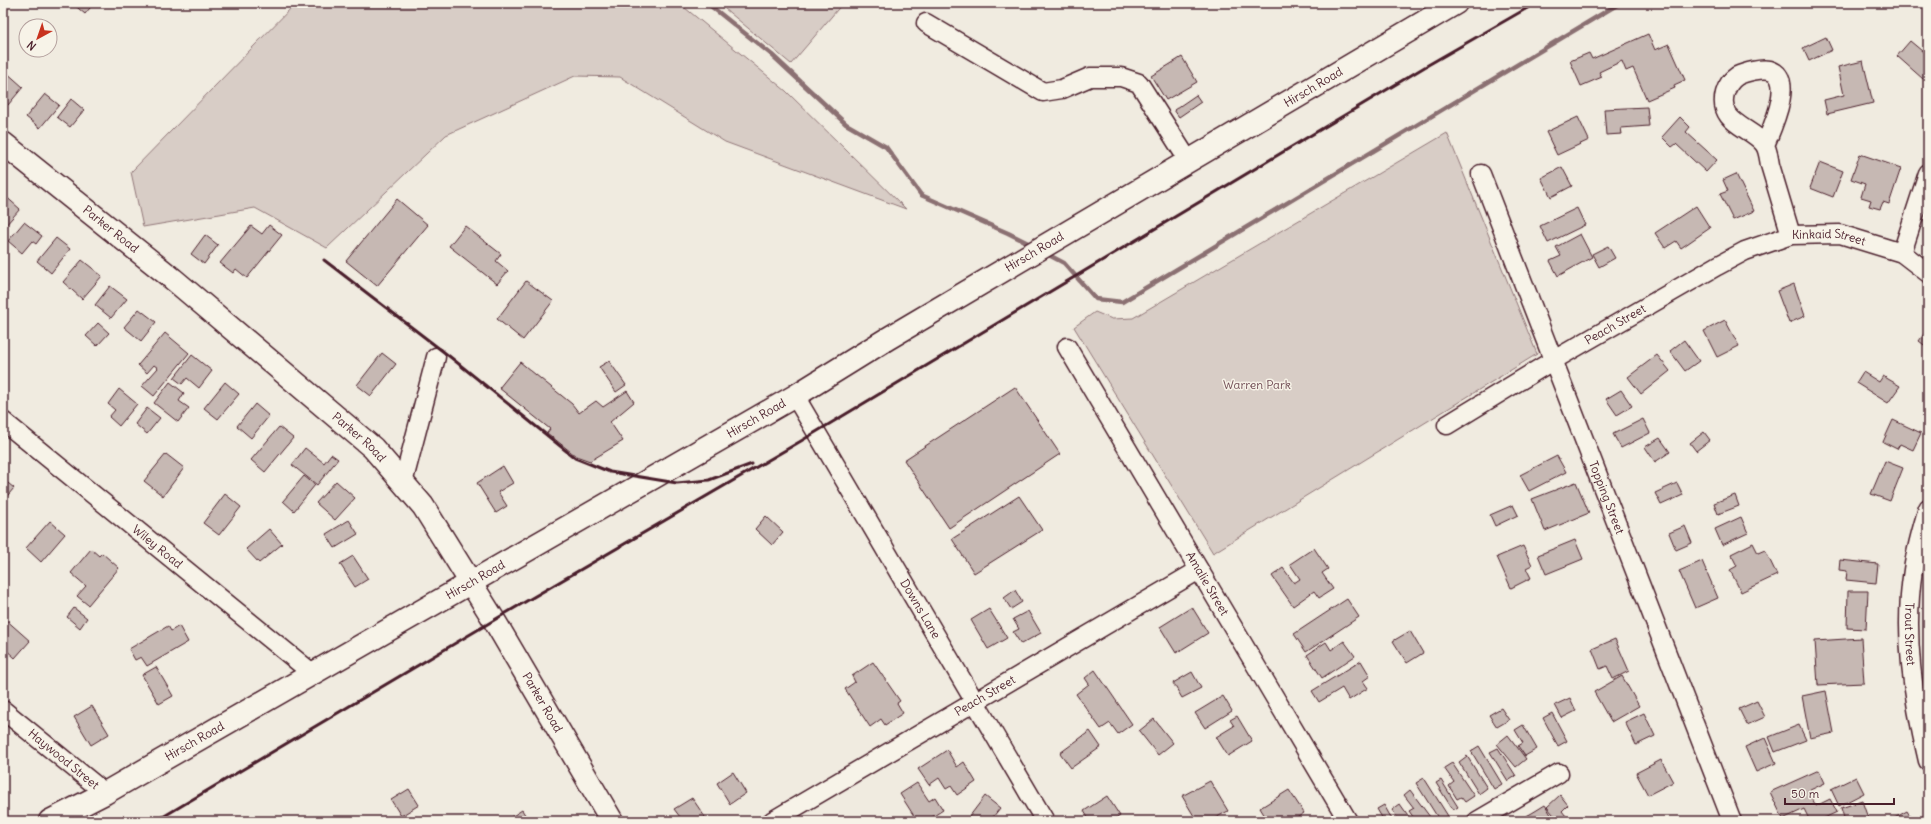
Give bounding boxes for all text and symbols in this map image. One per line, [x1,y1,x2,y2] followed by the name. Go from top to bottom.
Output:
[18,18,58,58] north arrow
[24,38,39,53] text: N
[1281,64,1345,110] street label: Hirsch Road
[80,202,142,256] street label: Parker Road
[1792,226,1868,248] street label: Kinkaid Street
[1002,228,1066,275] street label: Hirsch Road
[1582,301,1648,348] street label: Peach Street
[1223,377,1291,392] park label: Warren Park
[724,395,788,441] street label: Hirsch Road
[329,409,390,465] street label: Parker Road
[1586,459,1628,536] street label: Topping Street
[129,521,186,571] street label: Wiley Road
[1183,549,1232,618] street label: Amalie Street
[443,557,507,602] street label: Hirsch Road
[897,576,944,641] street label: Downs Lane
[1902,602,1919,666] street label: Trout Street
[519,669,566,735] street label: Parker Road
[952,672,1018,719] street label: Peach Street
[162,718,227,764] street label: Hirsch Road
[25,726,102,792] street label: Haywood Street
[1785,780,1894,806] scale bar
[1791,786,1820,801] text: 50 m

